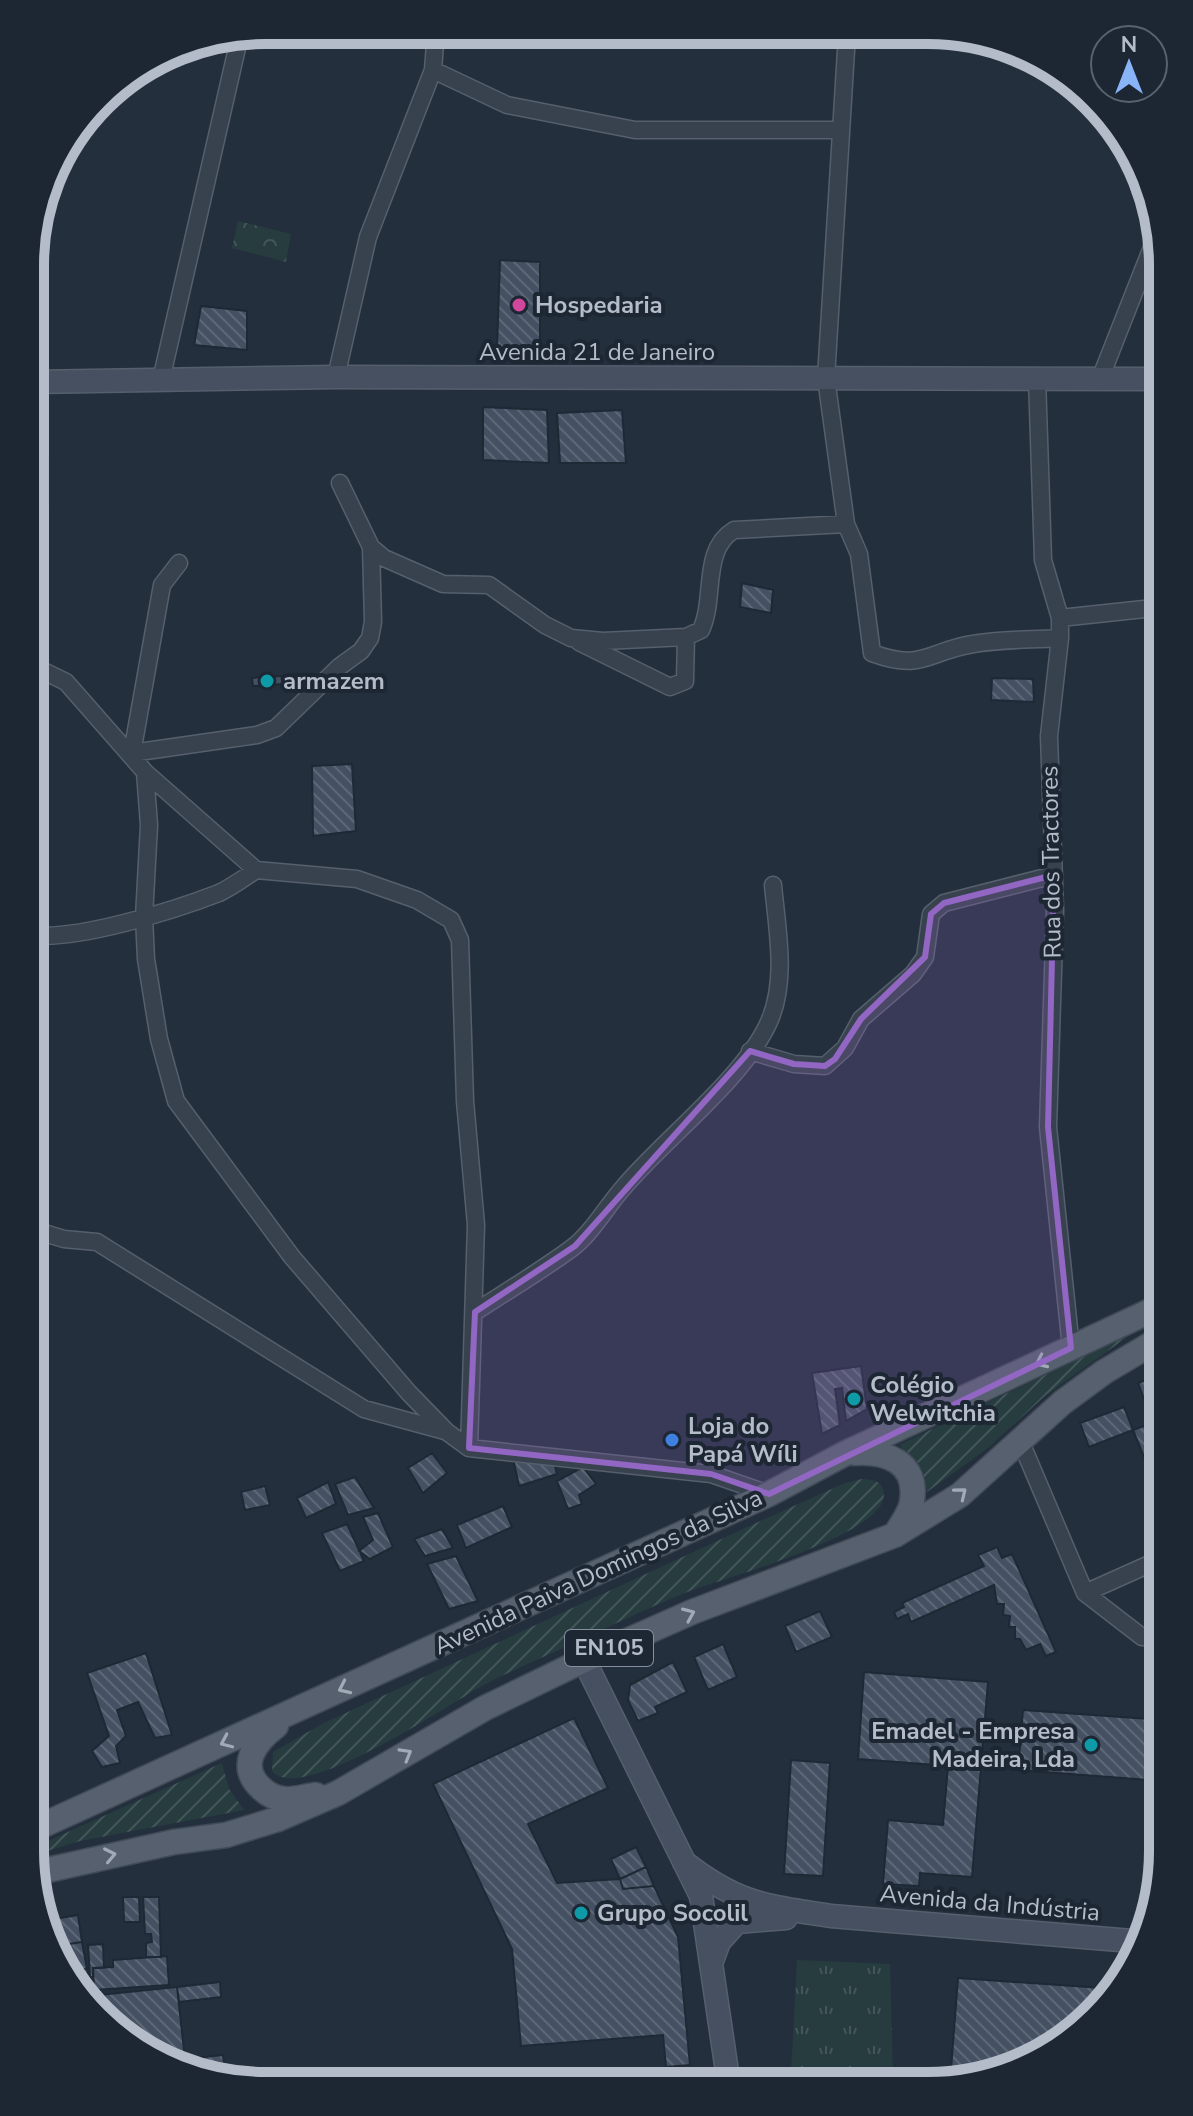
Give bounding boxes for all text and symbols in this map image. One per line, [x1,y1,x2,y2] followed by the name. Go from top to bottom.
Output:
[1089,24,1169,104] north arrow
[1121,30,1137,60] text: N
[535,289,663,321] place label: Hospedaria
[510,296,528,314] marker: Hospedaria
[479,336,715,368] street label: Avenida 21 de Janeiro
[283,665,385,697] place label: armazem
[258,672,276,690] marker: armazem
[1033,765,1069,959] street label: Rua dos Tractores
[1035,1352,1050,1368] one-way arrow
[870,1369,996,1429] place label: Colégio Welwitchia
[845,1390,863,1408] marker: Colégio Welwitchia
[688,1410,798,1470] place label: Loja do Papá Wíli
[663,1431,681,1449] marker: Loja do Papá Wíli
[429,1482,767,1662] street label: Avenida Paiva Domingos da Silva
[952,1488,966,1503] one-way arrow
[681,1607,695,1623] one-way arrow
[565,1630,653,1666] road number: EN105
[338,1678,353,1694] one-way arrow
[871,1715,1075,1775] place label: Emadel - Empresa Madeira, Lda
[220,1732,234,1748] one-way arrow
[1082,1736,1100,1754] marker: Emadel - Empresa Madeira, Lda
[397,1748,412,1764] one-way arrow
[102,1847,116,1864] one-way arrow
[879,1877,1101,1929] street label: Avenida da Indústria
[597,1897,748,1929] place label: Grupo Socolil
[572,1904,590,1922] marker: Grupo Socolil

